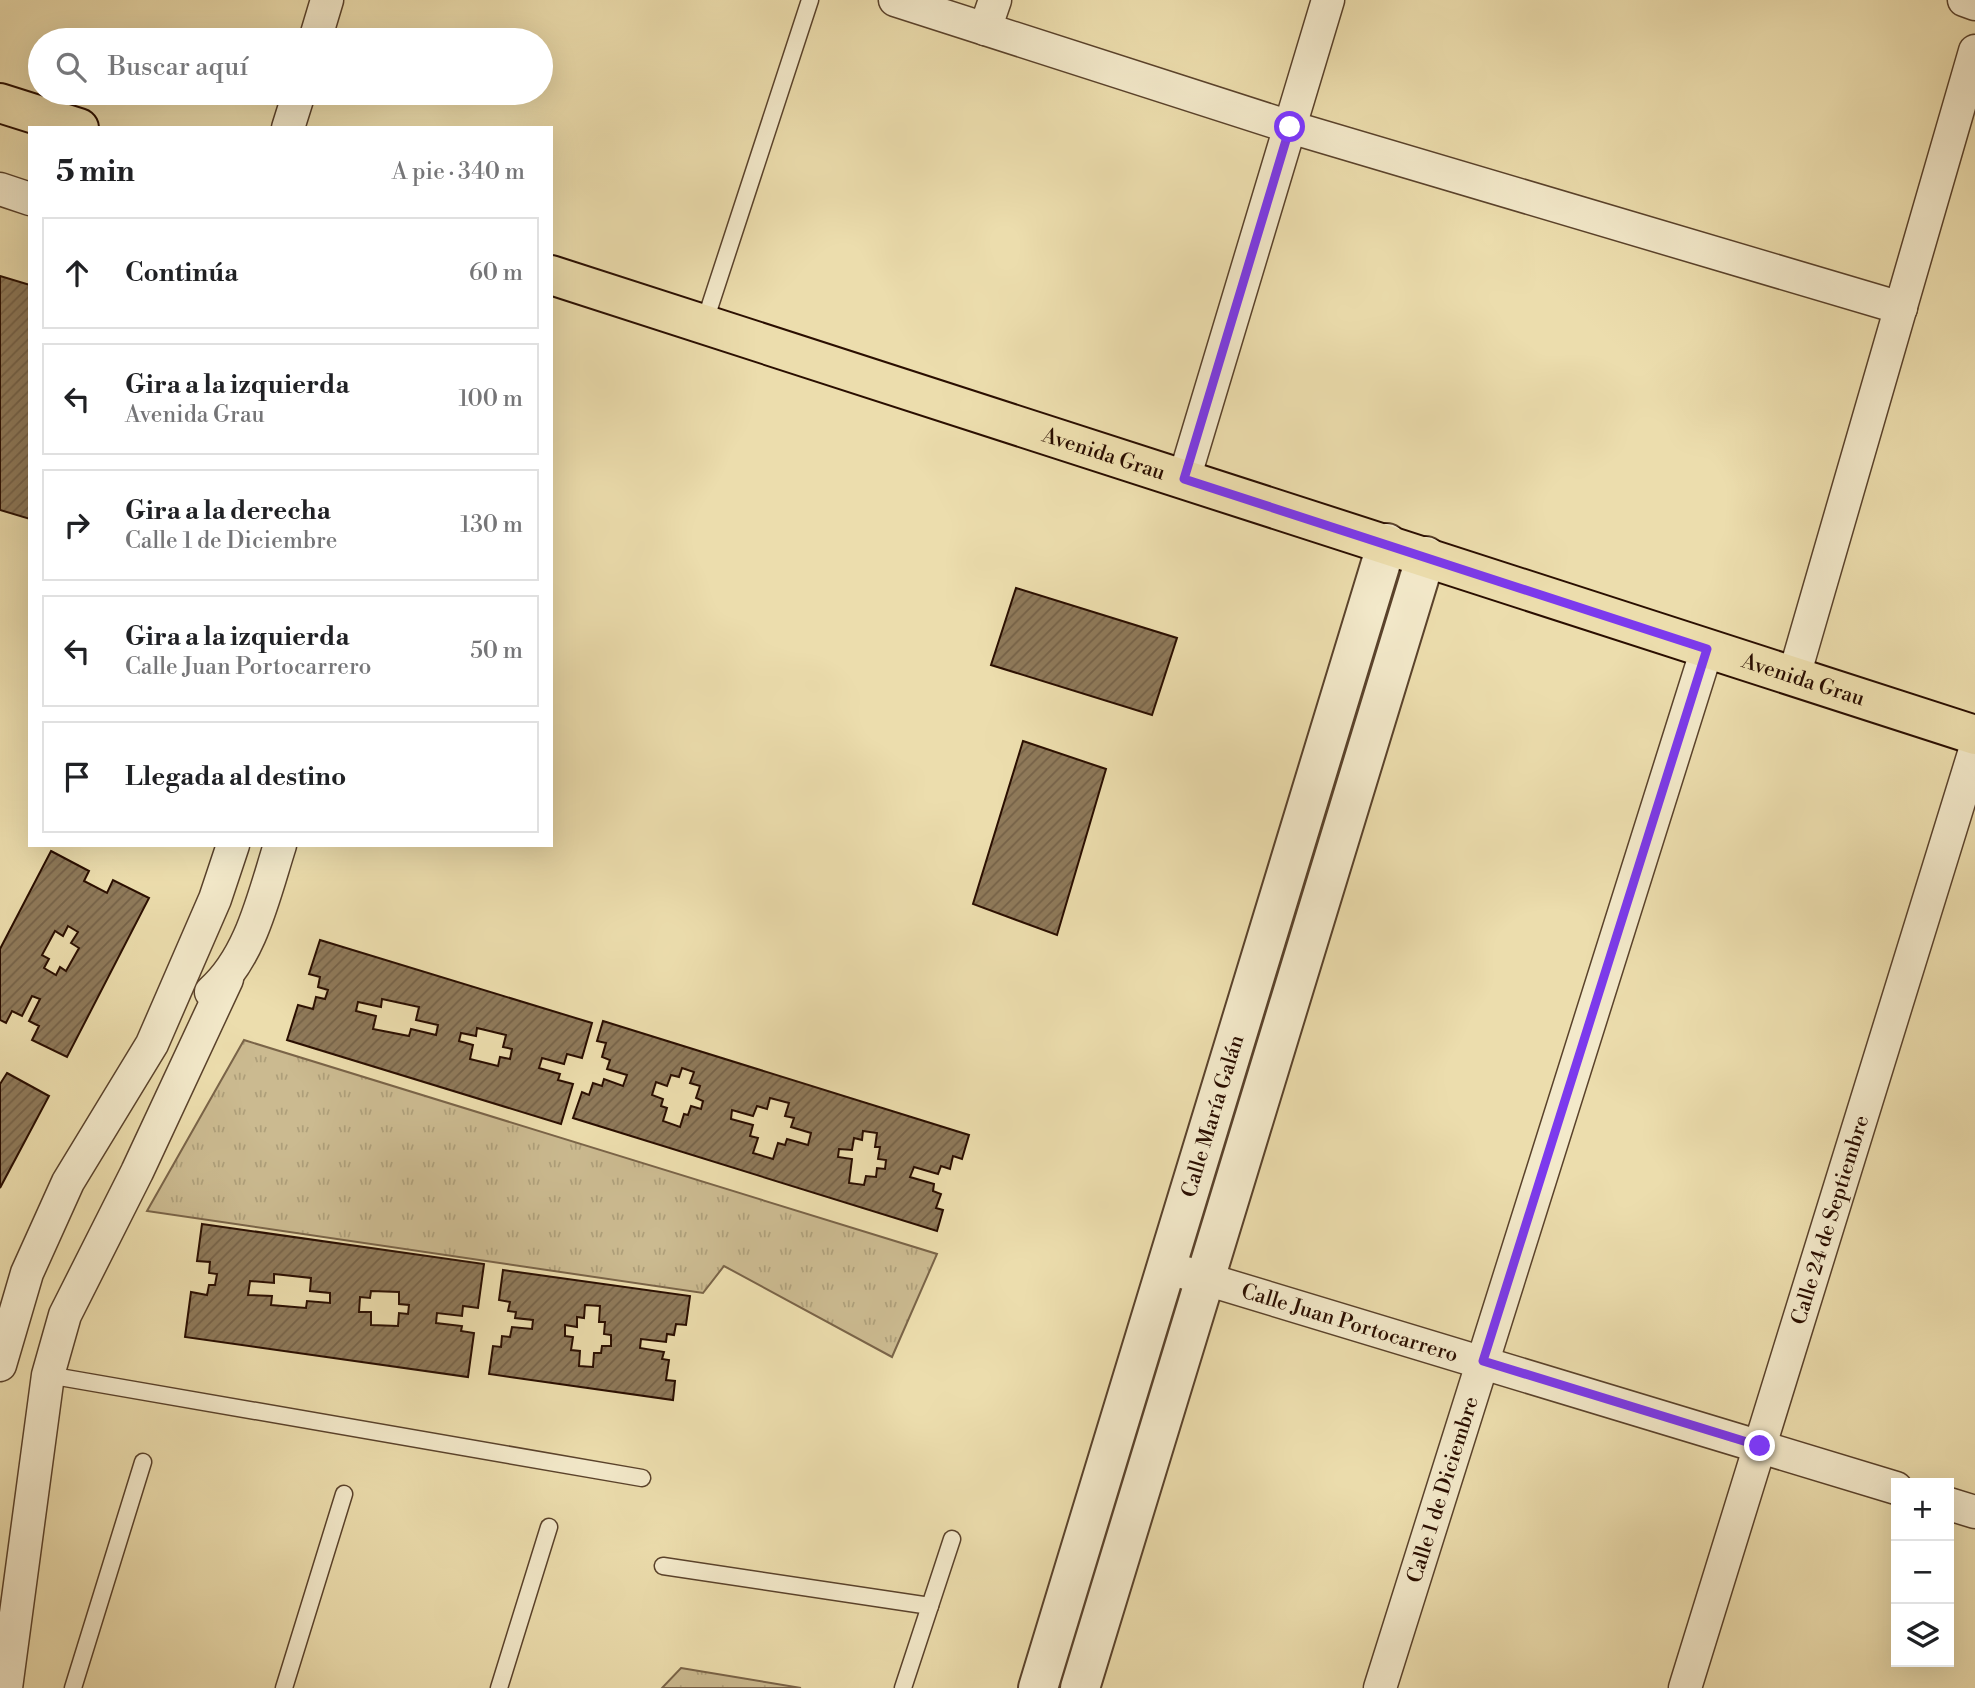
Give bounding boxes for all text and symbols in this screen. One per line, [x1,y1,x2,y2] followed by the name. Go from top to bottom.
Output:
[28,28,553,105] search box
[52,48,90,86] icon: search
[108,51,248,83] text: Buscar aquí
[1274,111,1305,142] route start
[56,153,135,191] text: 5 min
[392,158,525,186] text: A pie · 340 m
[58,254,96,292] icon: ahead
[125,257,238,289] text: Continúa
[469,259,523,287] text: 60 m
[125,369,349,401] text: Gira a la izquierda
[58,380,96,418] icon: left
[458,385,523,413] text: 100 m
[125,401,265,429] text: Avenida Grau
[1038,422,1168,487] street label: Avenida Grau
[125,495,331,527] text: Gira a la derecha
[58,506,96,544] icon: right
[460,511,523,539] text: 130 m
[125,527,337,555] text: Calle 1 de Diciembre
[125,621,349,653] text: Gira a la izquierda
[58,632,96,670] icon: left
[470,637,523,665] text: 50 m
[1737,648,1868,712] street label: Avenida Grau
[125,653,372,681] text: Calle Juan Portocarrero
[58,758,96,796] icon: arrive
[125,761,346,793] text: Llegada al destino
[1176,1031,1250,1201] street label: Calle María Galán
[1786,1112,1875,1328] street label: Calle 24 de Septiembre
[1238,1279,1461,1369] street label: Calle Juan Portocarrero
[1402,1393,1485,1586] street label: Calle 1 de Diciembre
[1744,1430,1775,1461] route end
[1891,1478,1954,1667] map controls
[1891,1478,1954,1541] button: +
[1891,1541,1954,1604] button: −
[1891,1604,1954,1667] button: layers

